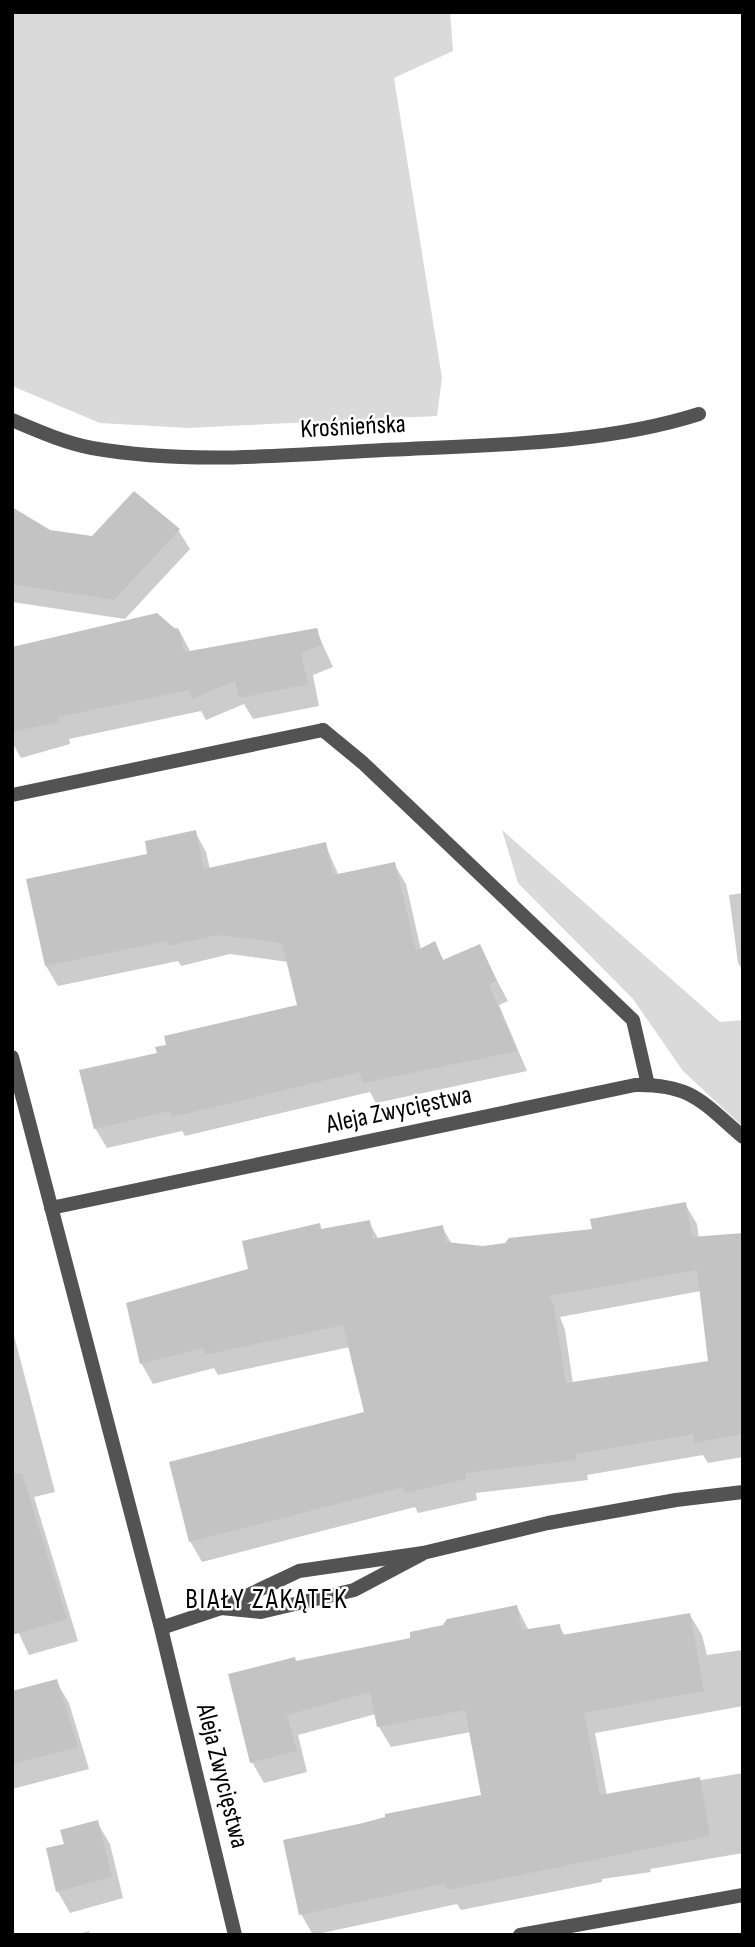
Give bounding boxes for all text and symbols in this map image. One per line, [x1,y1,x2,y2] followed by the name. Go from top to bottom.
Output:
[299,409,407,445] street label: Krośnieńska
[323,1079,474,1141] street label: Aleja Zwycięstwa
[185,1583,349,1616] district label: BIAŁY ZAKĄTEK
[189,1700,255,1851] street label: Aleja Zwycięstwa

